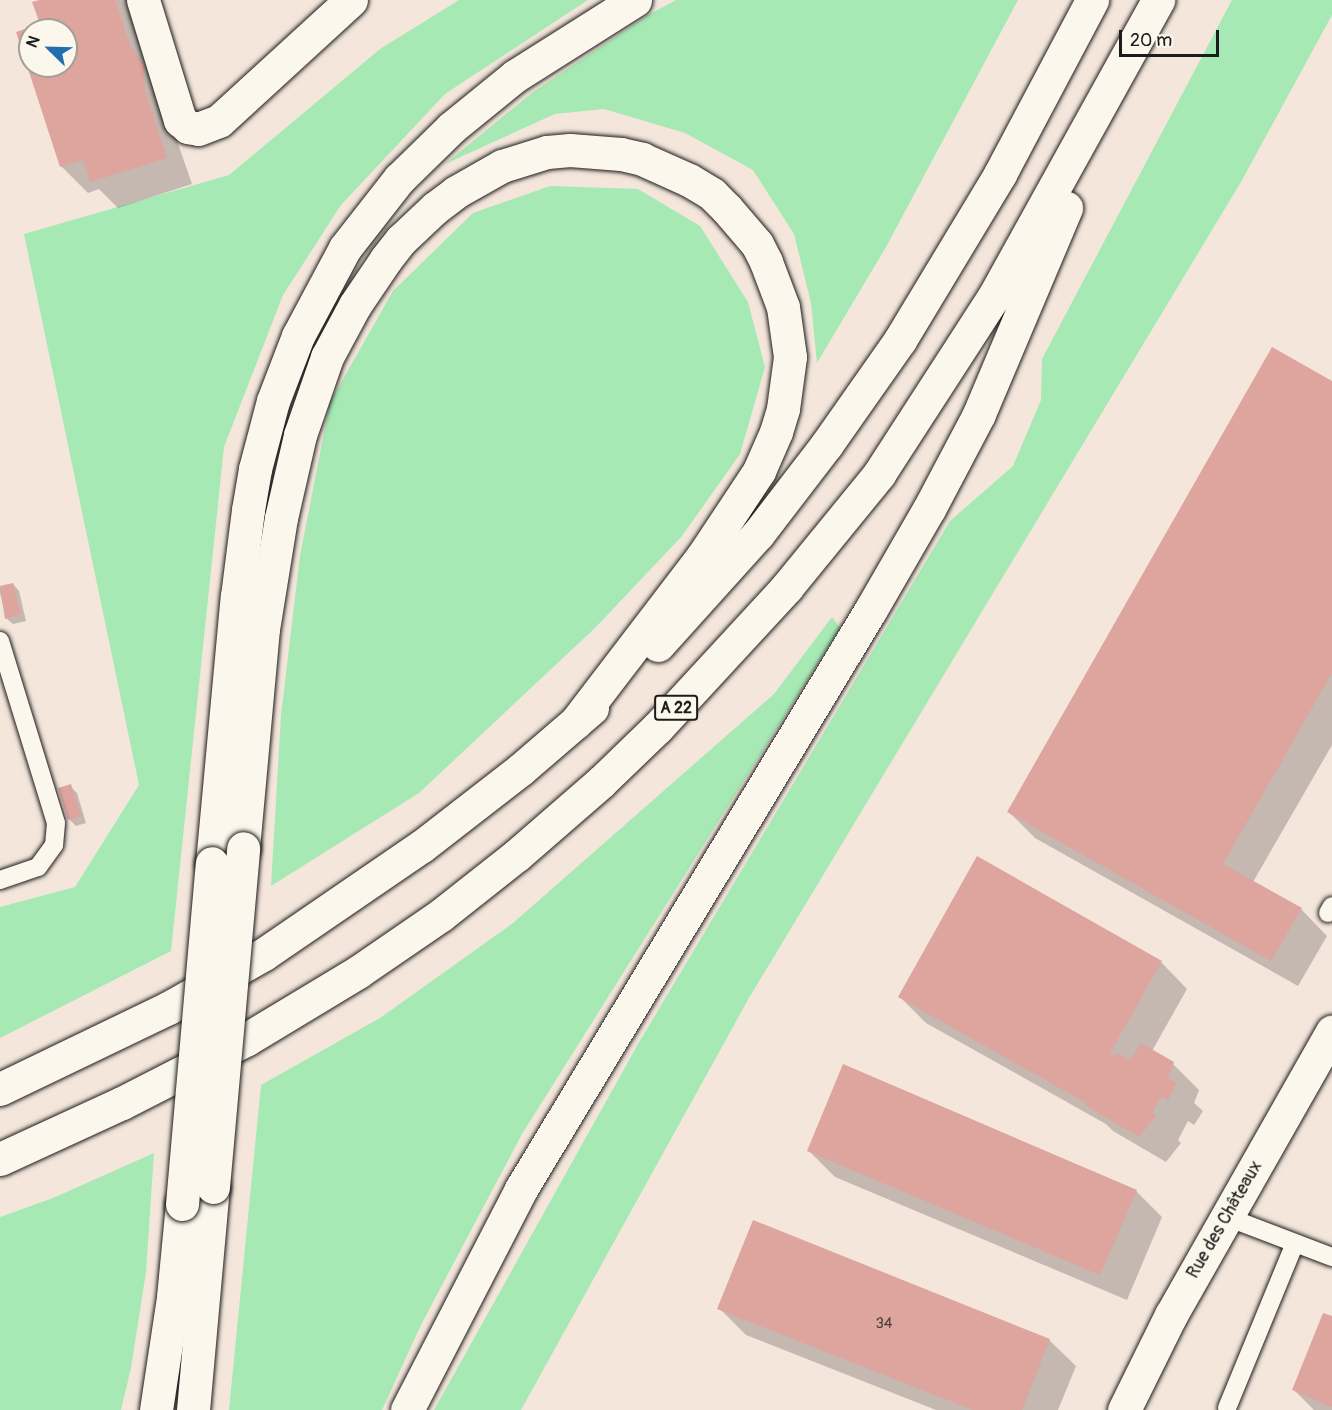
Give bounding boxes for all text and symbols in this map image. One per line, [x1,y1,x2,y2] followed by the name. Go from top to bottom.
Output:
[18,18,78,78] north arrow
[1122,18,1222,56] scale bar
[1130,29,1172,52] text: 20 m
[22,33,45,51] text: N
[654,695,698,721] road number: A 22
[1183,1157,1267,1283] street label: Rue des Châteaux
[875,1315,893,1333] house number: 34

